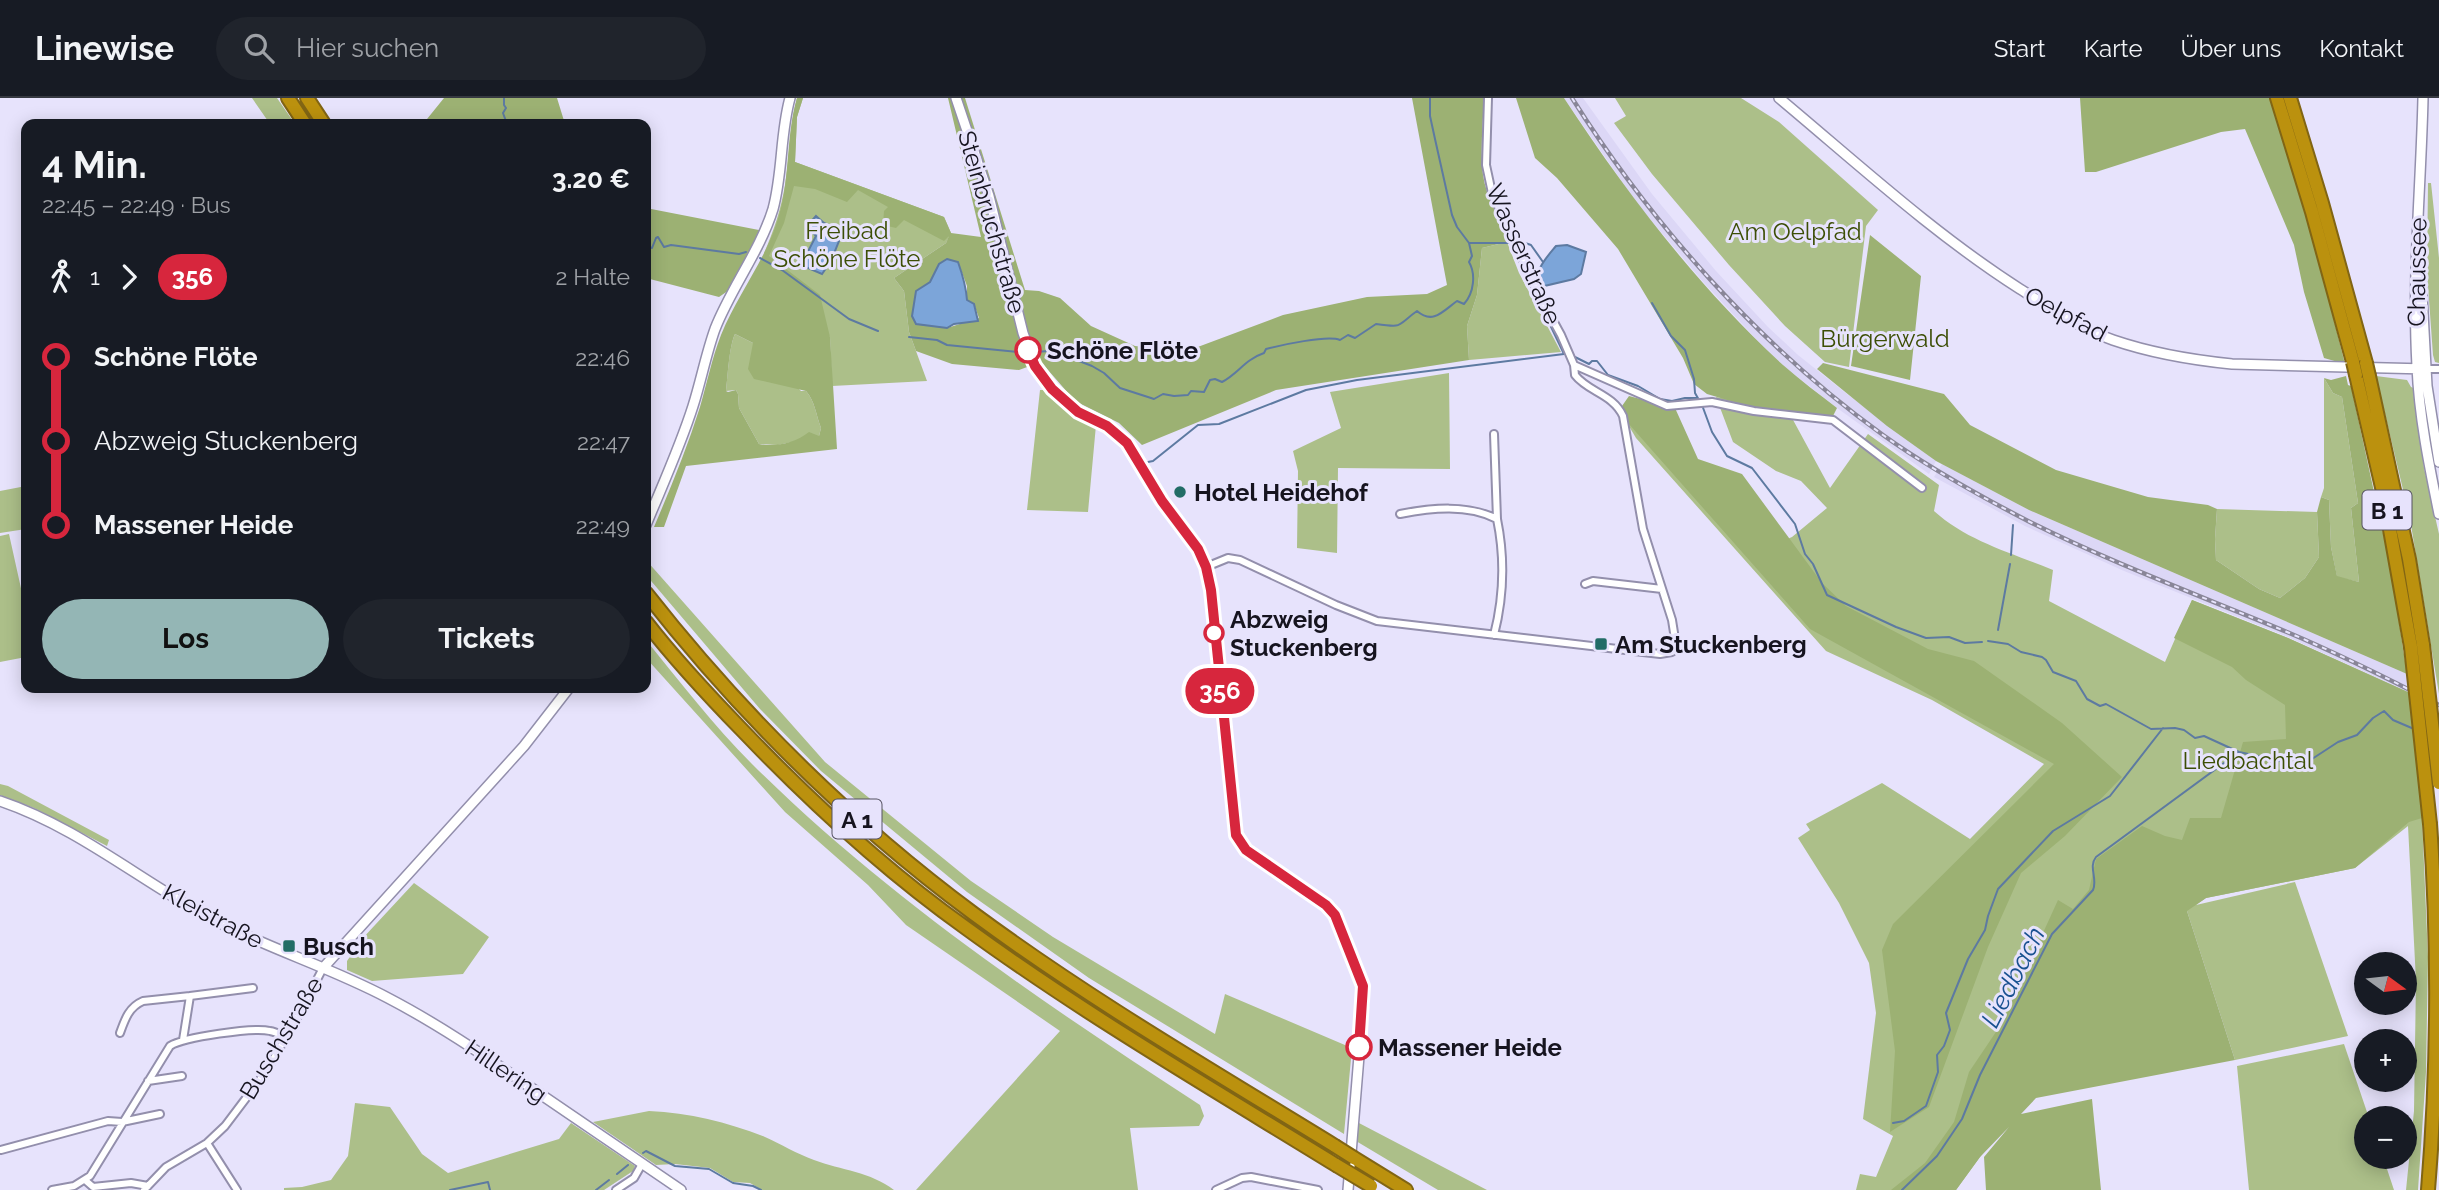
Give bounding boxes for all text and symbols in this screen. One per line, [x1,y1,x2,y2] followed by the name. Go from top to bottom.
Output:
[216,17,706,80] search box
[35,29,174,68] text: Linewise
[240,29,278,67] icon: search
[296,33,439,63] text: Hier suchen
[1994,34,2046,63] text: Start
[2084,34,2143,63] text: Karte
[2181,34,2281,63] text: Über uns
[2319,34,2404,63] text: Kontakt
[952,127,1032,317] street label: Steinbruchstraße
[42,142,147,187] text: 4 Min.
[552,164,630,194] text: 3.20 €
[1480,179,1568,329] street label: Wasserstraße
[42,191,231,218] text: 22:45 – 22:49 · Bus
[774,216,920,273] park label: Freibad Schöne Flöte
[1728,217,1862,246] park label: Am Oelpfad
[2402,217,2432,327] street label: Chaussee
[42,258,80,296] icon: walk
[110,258,148,296] icon: forward
[172,262,213,291] text: 356
[90,263,100,290] text: 1
[555,263,630,290] text: 2 Halte
[2020,280,2112,348] street label: Oelpfad
[1820,324,1950,353] park label: Bürgerwald
[1047,336,1198,365] place label: Schöne Flöte
[1015,337,1041,363] marker: Schöne Flöte
[94,342,258,372] text: Schöne Flöte
[575,344,630,371] text: 22:46
[94,426,358,456] text: Abzweig Stuckenberg
[577,428,630,455] text: 22:47
[1194,478,1369,507] place label: Hotel Heidehof
[1172,484,1188,500] marker: Hotel Heidehof
[2362,490,2412,530] road number: B 1
[94,510,293,540] text: Massener Heide
[576,512,630,539] text: 22:49
[42,599,329,679] button: Los
[343,599,630,679] button: Tickets
[1230,605,1378,662] place label: Abzweig Stuckenberg
[1204,623,1224,643] marker: Abzweig Stuckenberg
[1615,630,1807,659] place label: Am Stuckenberg
[1593,636,1609,652] marker: Am Stuckenberg
[1180,668,1260,714] line badge: 356
[1199,676,1241,705] text: 356
[2183,746,2314,775] park label: Liedbachtal
[832,800,882,838] road number: A 1
[158,877,268,955] street label: Kleistraße
[1975,922,2051,1032] water label: Liedbach
[303,932,374,961] place label: Busch
[281,938,297,954] marker: Busch
[2354,952,2417,1015] north arrow
[2354,952,2417,1169] map controls
[233,972,329,1104] street label: Buschstraße
[2354,1029,2417,1092] button: +
[460,1033,552,1109] street label: Hillering
[1378,1033,1562,1062] place label: Massener Heide
[1346,1034,1372,1060] marker: Massener Heide
[2354,1106,2417,1169] button: −

